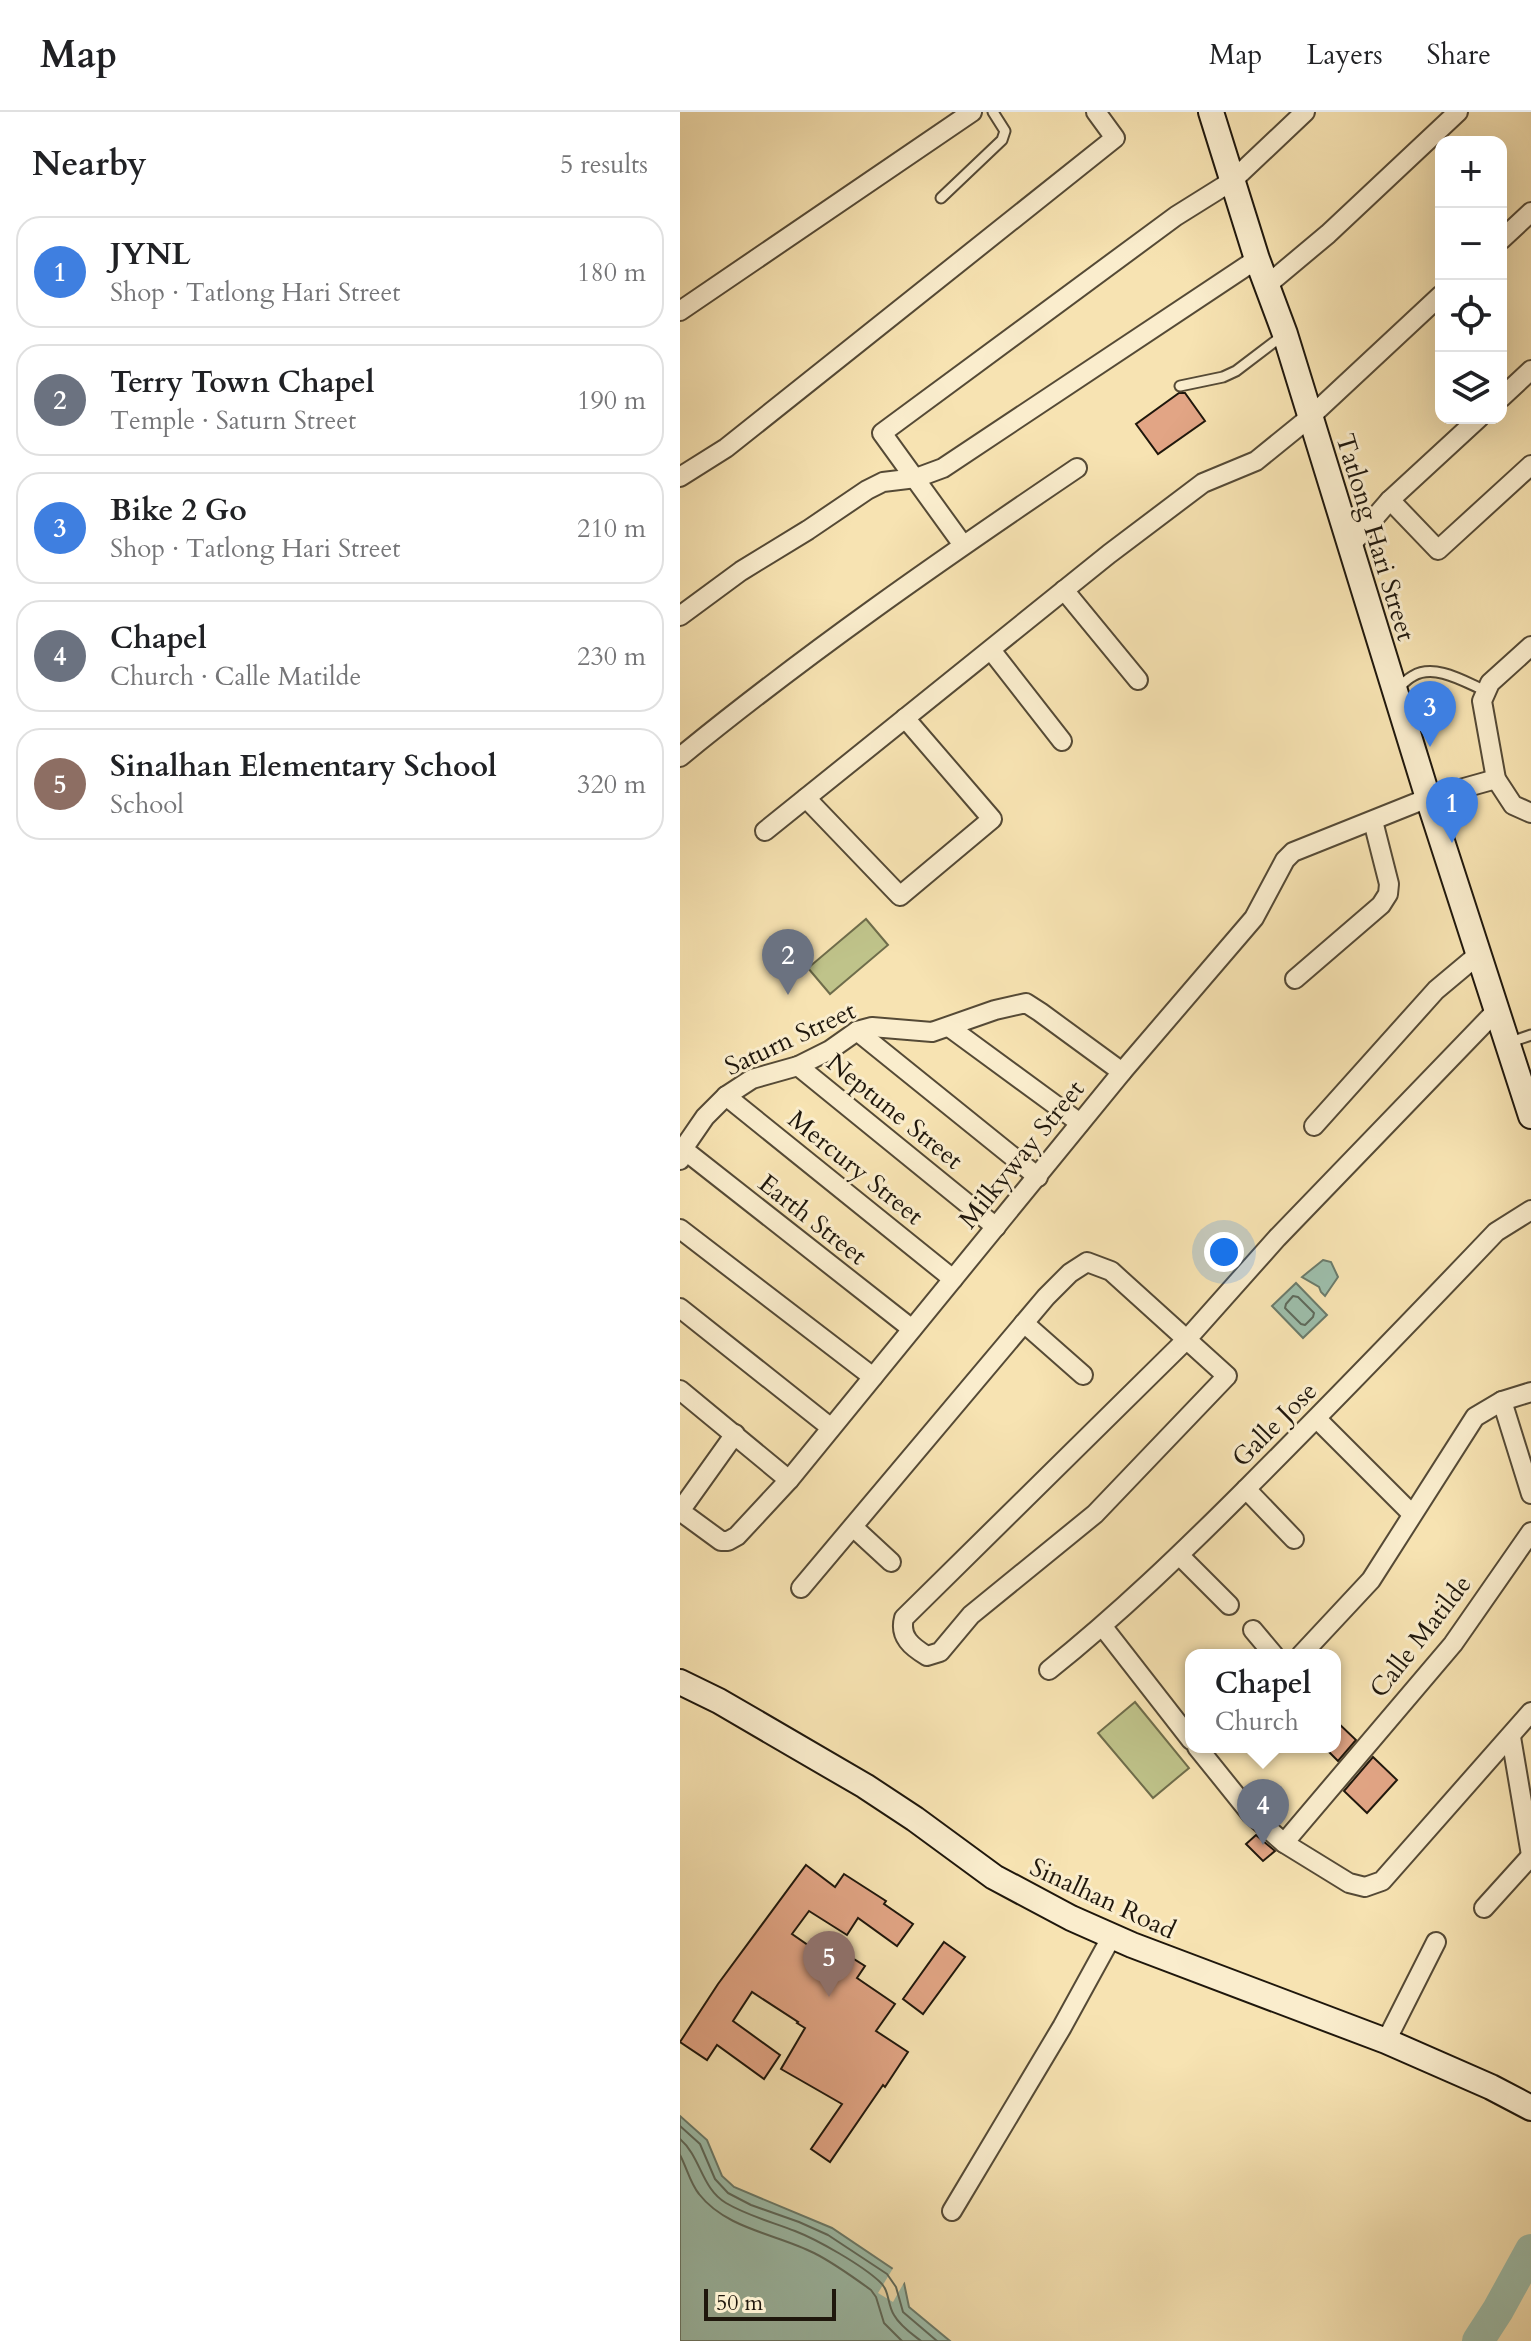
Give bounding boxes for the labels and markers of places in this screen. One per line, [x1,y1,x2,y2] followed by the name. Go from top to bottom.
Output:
[1404,681,1456,747] pin: 3
[1426,777,1478,843] pin: 1
[762,929,814,995] pin: 2
[1237,1779,1289,1845] pin: 4
[803,1931,855,1997] pin: 5

